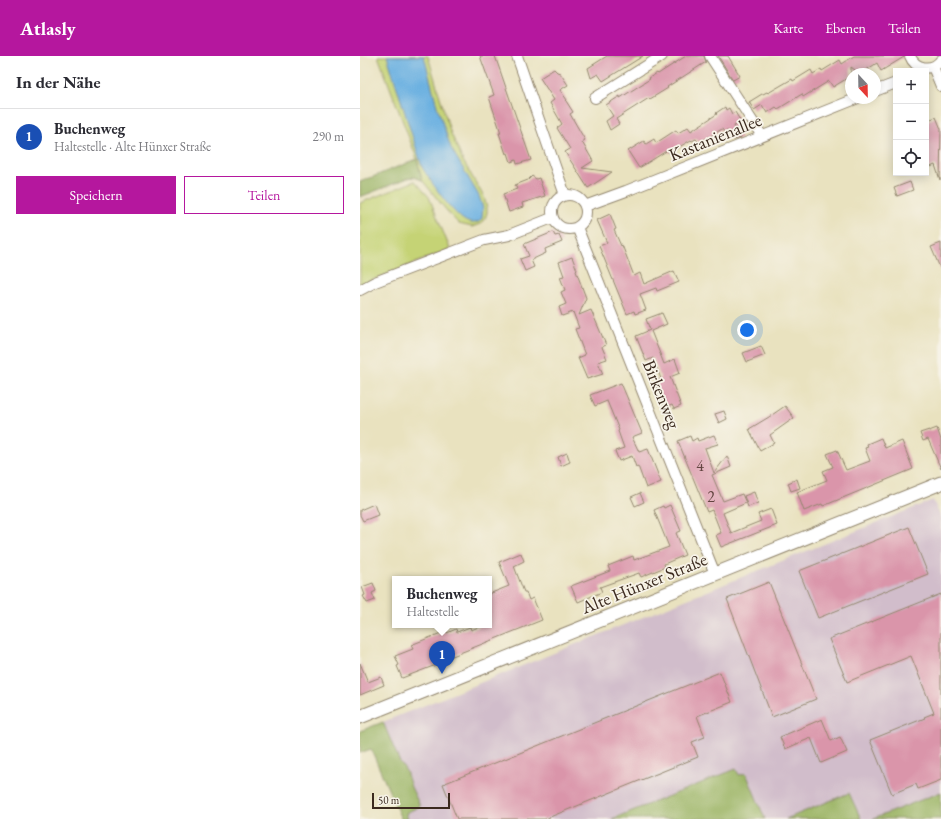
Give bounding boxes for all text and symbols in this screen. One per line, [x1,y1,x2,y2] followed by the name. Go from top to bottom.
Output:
[20,16,76,41] text: Atlasly
[774,19,803,37] text: Karte
[825,19,866,37] text: Ebenen
[888,19,921,37] text: Teilen
[845,68,881,104] north arrow
[893,68,929,176] map controls
[893,68,929,104] button: +
[16,71,101,93] text: In der Nähe
[893,104,929,140] button: −
[665,108,765,166] street label: Kastanienallee
[54,119,125,138] text: Buchenweg
[26,128,32,145] text: 1
[313,128,344,145] text: 290 m
[54,138,211,155] text: Haltestelle · Alte Hünxer Straße
[893,140,929,176] button: locate
[16,176,176,214] button: Speichern
[184,176,344,214] button: Teilen
[737,320,757,340] your location
[638,356,686,432] street label: Birkenweg
[696,455,704,476] house number: 4
[707,486,715,507] house number: 2
[577,547,710,619] street label: Alte Hünxer Straße
[392,576,492,628] popup
[406,584,478,603] text: Buchenweg
[406,603,459,620] text: Haltestelle
[429,641,455,674] pin: 1
[372,791,450,810] scale bar
[378,793,399,807] text: 50 m

